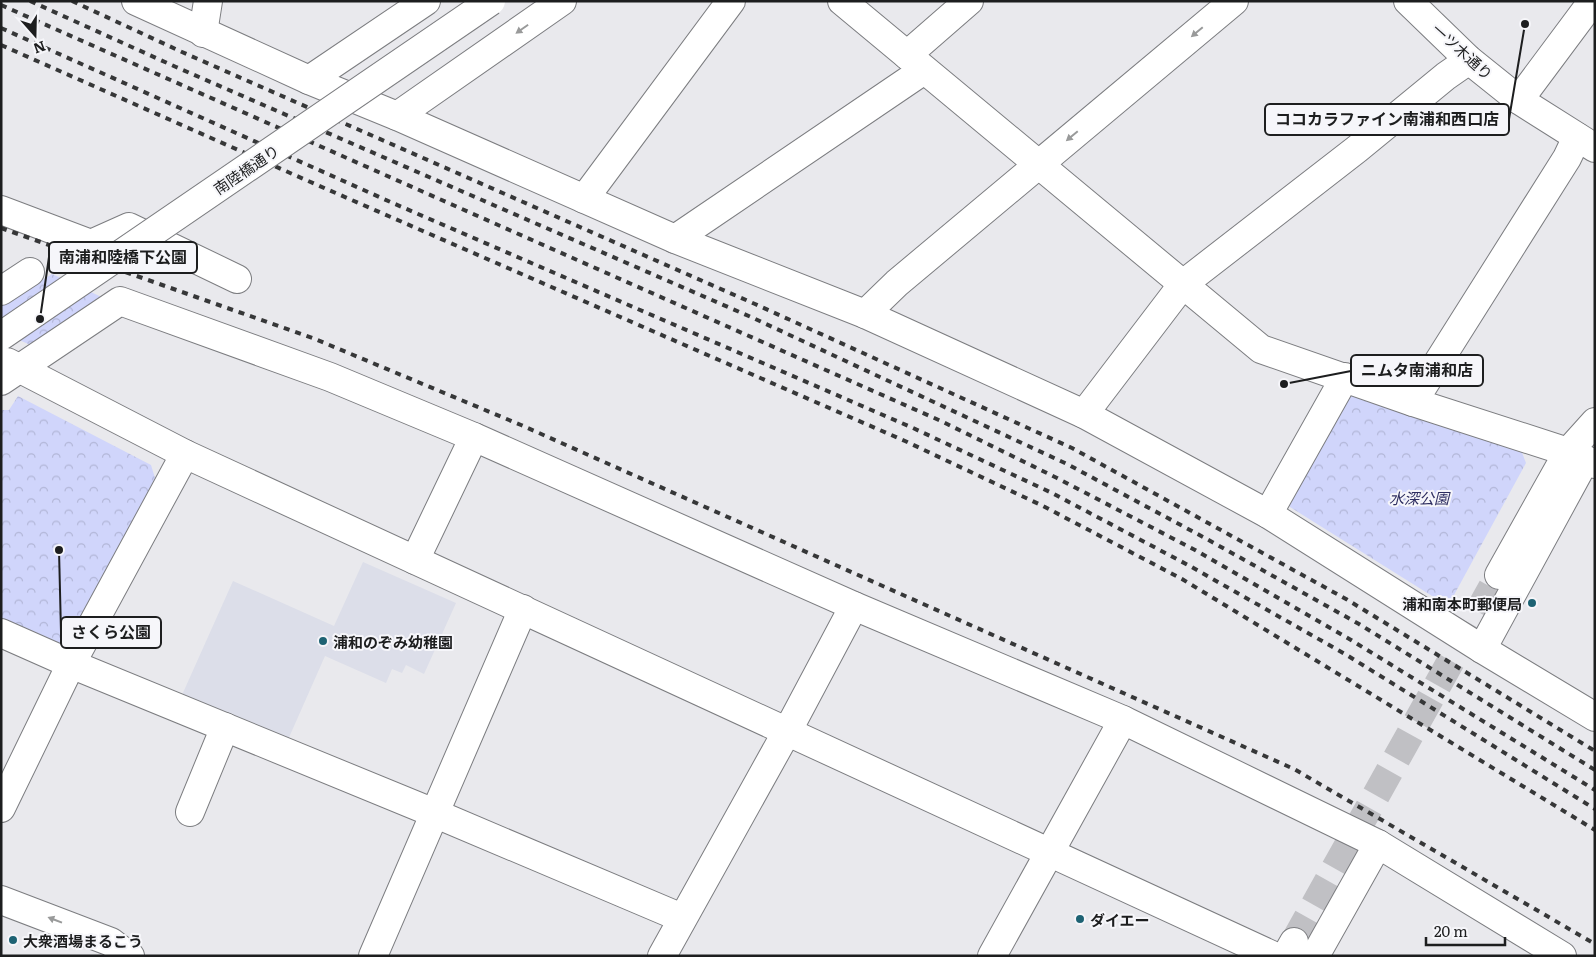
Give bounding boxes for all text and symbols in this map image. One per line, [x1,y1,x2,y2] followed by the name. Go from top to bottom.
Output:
[10,10,60,60] north arrow
[1427,17,1499,85] street label: 一ツ木通り
[515,24,529,34] one-way arrow
[1191,27,1204,38] one-way arrow
[31,37,49,60] text: N
[1265,104,1509,135] callout: ココカラファイン南浦和西口店
[1275,106,1499,130] text: ココカラファイン南浦和西口店
[1066,131,1079,142] one-way arrow
[208,138,284,200] street label: 南陸橋通り
[49,242,197,273] callout: 南浦和陸橋下公園
[59,244,187,268] text: 南浦和陸橋下公園
[1351,355,1483,386] callout: ニムタ南浦和店
[1361,357,1473,381] text: ニムタ南浦和店
[1389,486,1451,509] park label: 水深公園
[1402,592,1522,615] place label: 浦和南本町郵便局
[1526,597,1538,609] marker: 浦和南本町郵便局
[61,617,161,648] callout: さくら公園
[71,619,151,643] text: さくら公園
[333,630,453,653] place label: 浦和のぞみ幼稚園
[317,635,329,647] marker: 浦和のぞみ幼稚園
[1090,908,1150,931] place label: ダイエー
[1074,913,1086,925] marker: ダイエー
[1426,914,1505,946] scale bar
[48,916,62,924] one-way arrow
[1434,919,1468,942] text: 20 m
[23,929,143,952] place label: 大衆酒場まるこう
[7,934,19,946] marker: 大衆酒場まるこう

